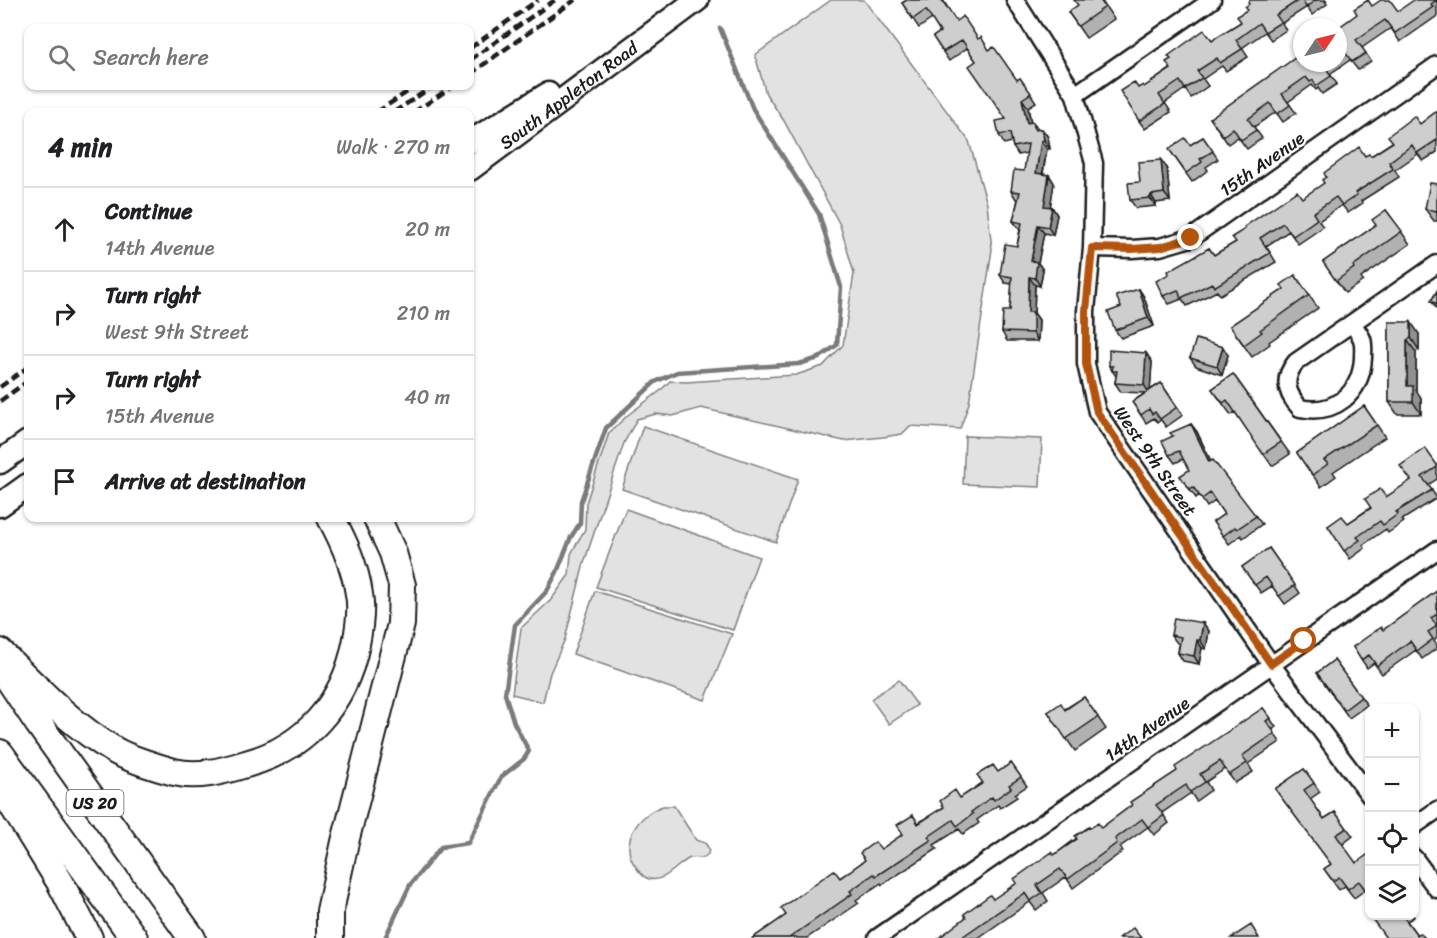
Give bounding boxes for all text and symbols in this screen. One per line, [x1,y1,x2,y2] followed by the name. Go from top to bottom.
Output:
[1293,18,1347,72] north arrow
[24,24,474,90] search box
[492,32,646,158] street label: South Appleton Road
[93,38,209,77] text: Search here
[45,41,78,74] icon: search
[1213,123,1312,205] street label: 15th Avenue
[48,124,112,170] text: 4 min
[336,130,450,165] text: Walk · 270 m
[105,192,193,231] text: Continue
[405,212,450,247] text: 20 m
[48,213,81,246] icon: ahead
[1177,224,1203,250] route end
[105,231,214,266] text: 14th Avenue
[105,276,200,315] text: Turn right
[397,296,450,331] text: 210 m
[48,297,81,330] icon: right
[105,315,249,350] text: West 9th Street
[105,360,200,399] text: Turn right
[404,380,450,415] text: 40 m
[48,381,81,414] icon: right
[105,399,214,434] text: 15th Avenue
[1105,399,1205,523] street label: West 9th Street
[105,462,306,501] text: Arrive at destination
[48,465,81,498] icon: arrive
[1290,627,1316,653] route start
[1098,687,1197,770] street label: 14th Avenue
[1365,704,1419,920] map controls
[1365,704,1419,758] button: +
[1365,758,1419,812] button: −
[66,790,124,816] road number: US 20
[1365,812,1419,866] button: locate
[1365,866,1419,920] button: layers

